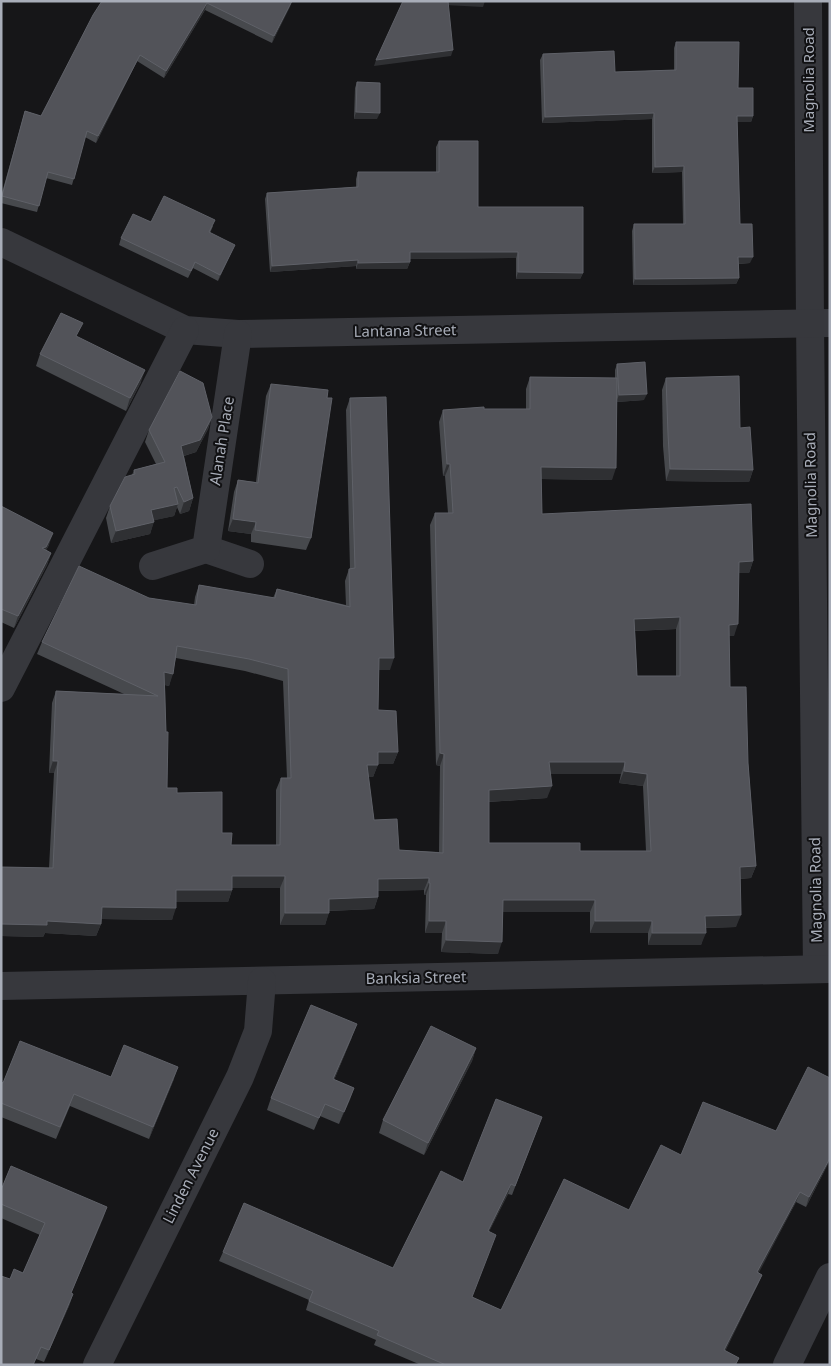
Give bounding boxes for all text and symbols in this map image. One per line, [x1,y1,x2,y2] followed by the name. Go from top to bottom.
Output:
[798,27,818,133] street label: Magnolia Road
[353,319,457,341] street label: Lantana Street
[204,395,238,487] street label: Alanah Place
[799,432,821,538] street label: Magnolia Road
[804,837,826,943] street label: Magnolia Road
[365,966,467,988] street label: Banksia Street
[157,1124,223,1227] street label: Linden Avenue

